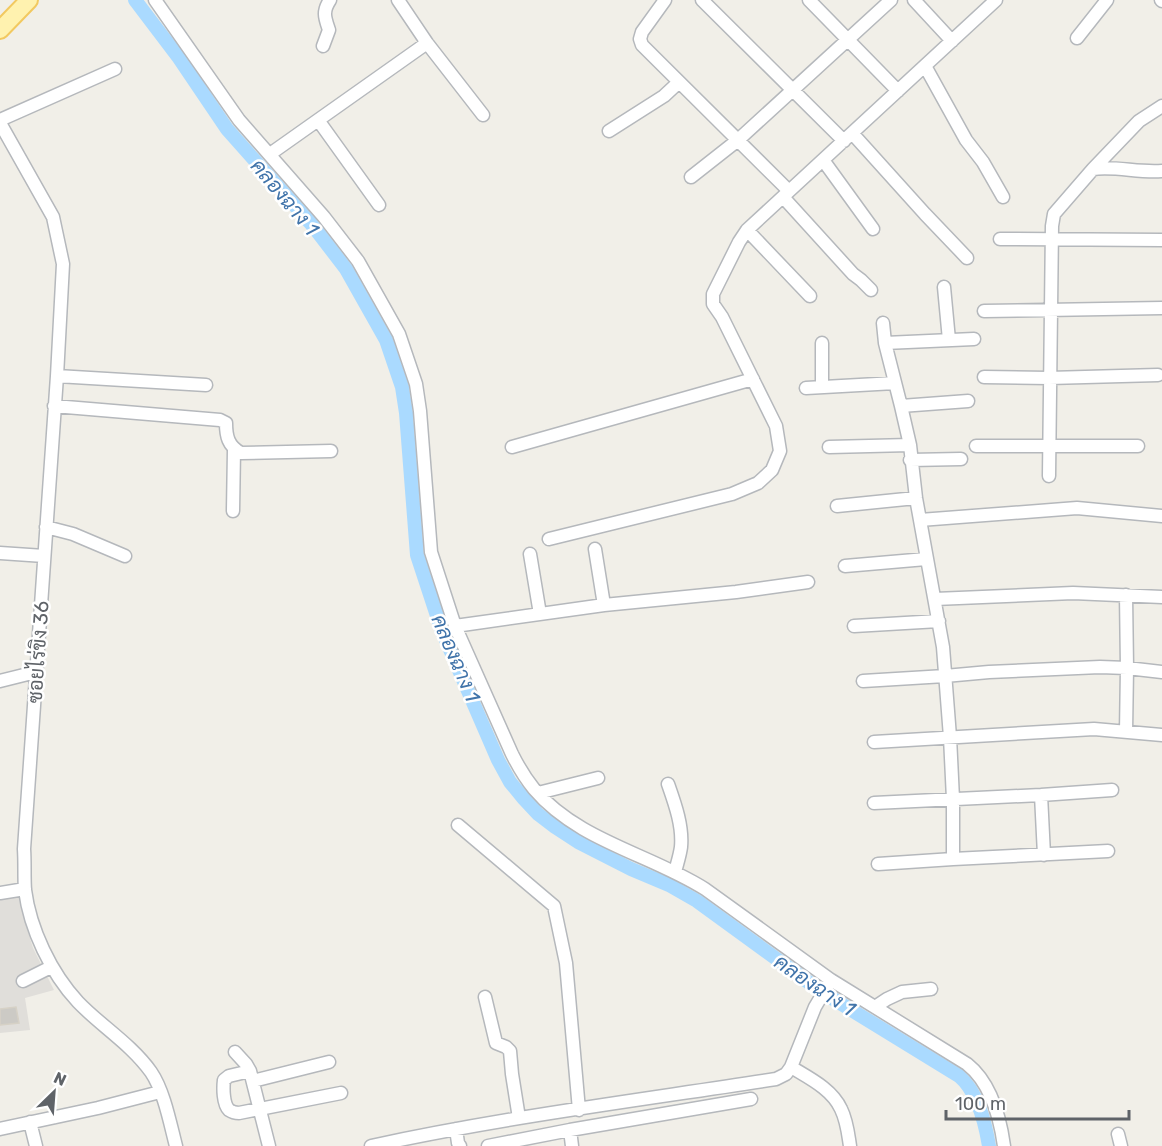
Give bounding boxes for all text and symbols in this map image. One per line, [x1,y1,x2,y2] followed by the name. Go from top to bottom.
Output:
[246,154,325,241] water label: คลองฉาง 1
[21,600,54,704] street label: ซอยไร่ขิง 36
[426,611,486,706] water label: คลองฉาง 1
[770,949,861,1022] water label: คลองฉาง 1
[24,1062,84,1122] north arrow
[51,1068,69,1090] text: N
[946,1083,1129,1121] scale bar
[955,1093,1006,1115] text: 100 m

